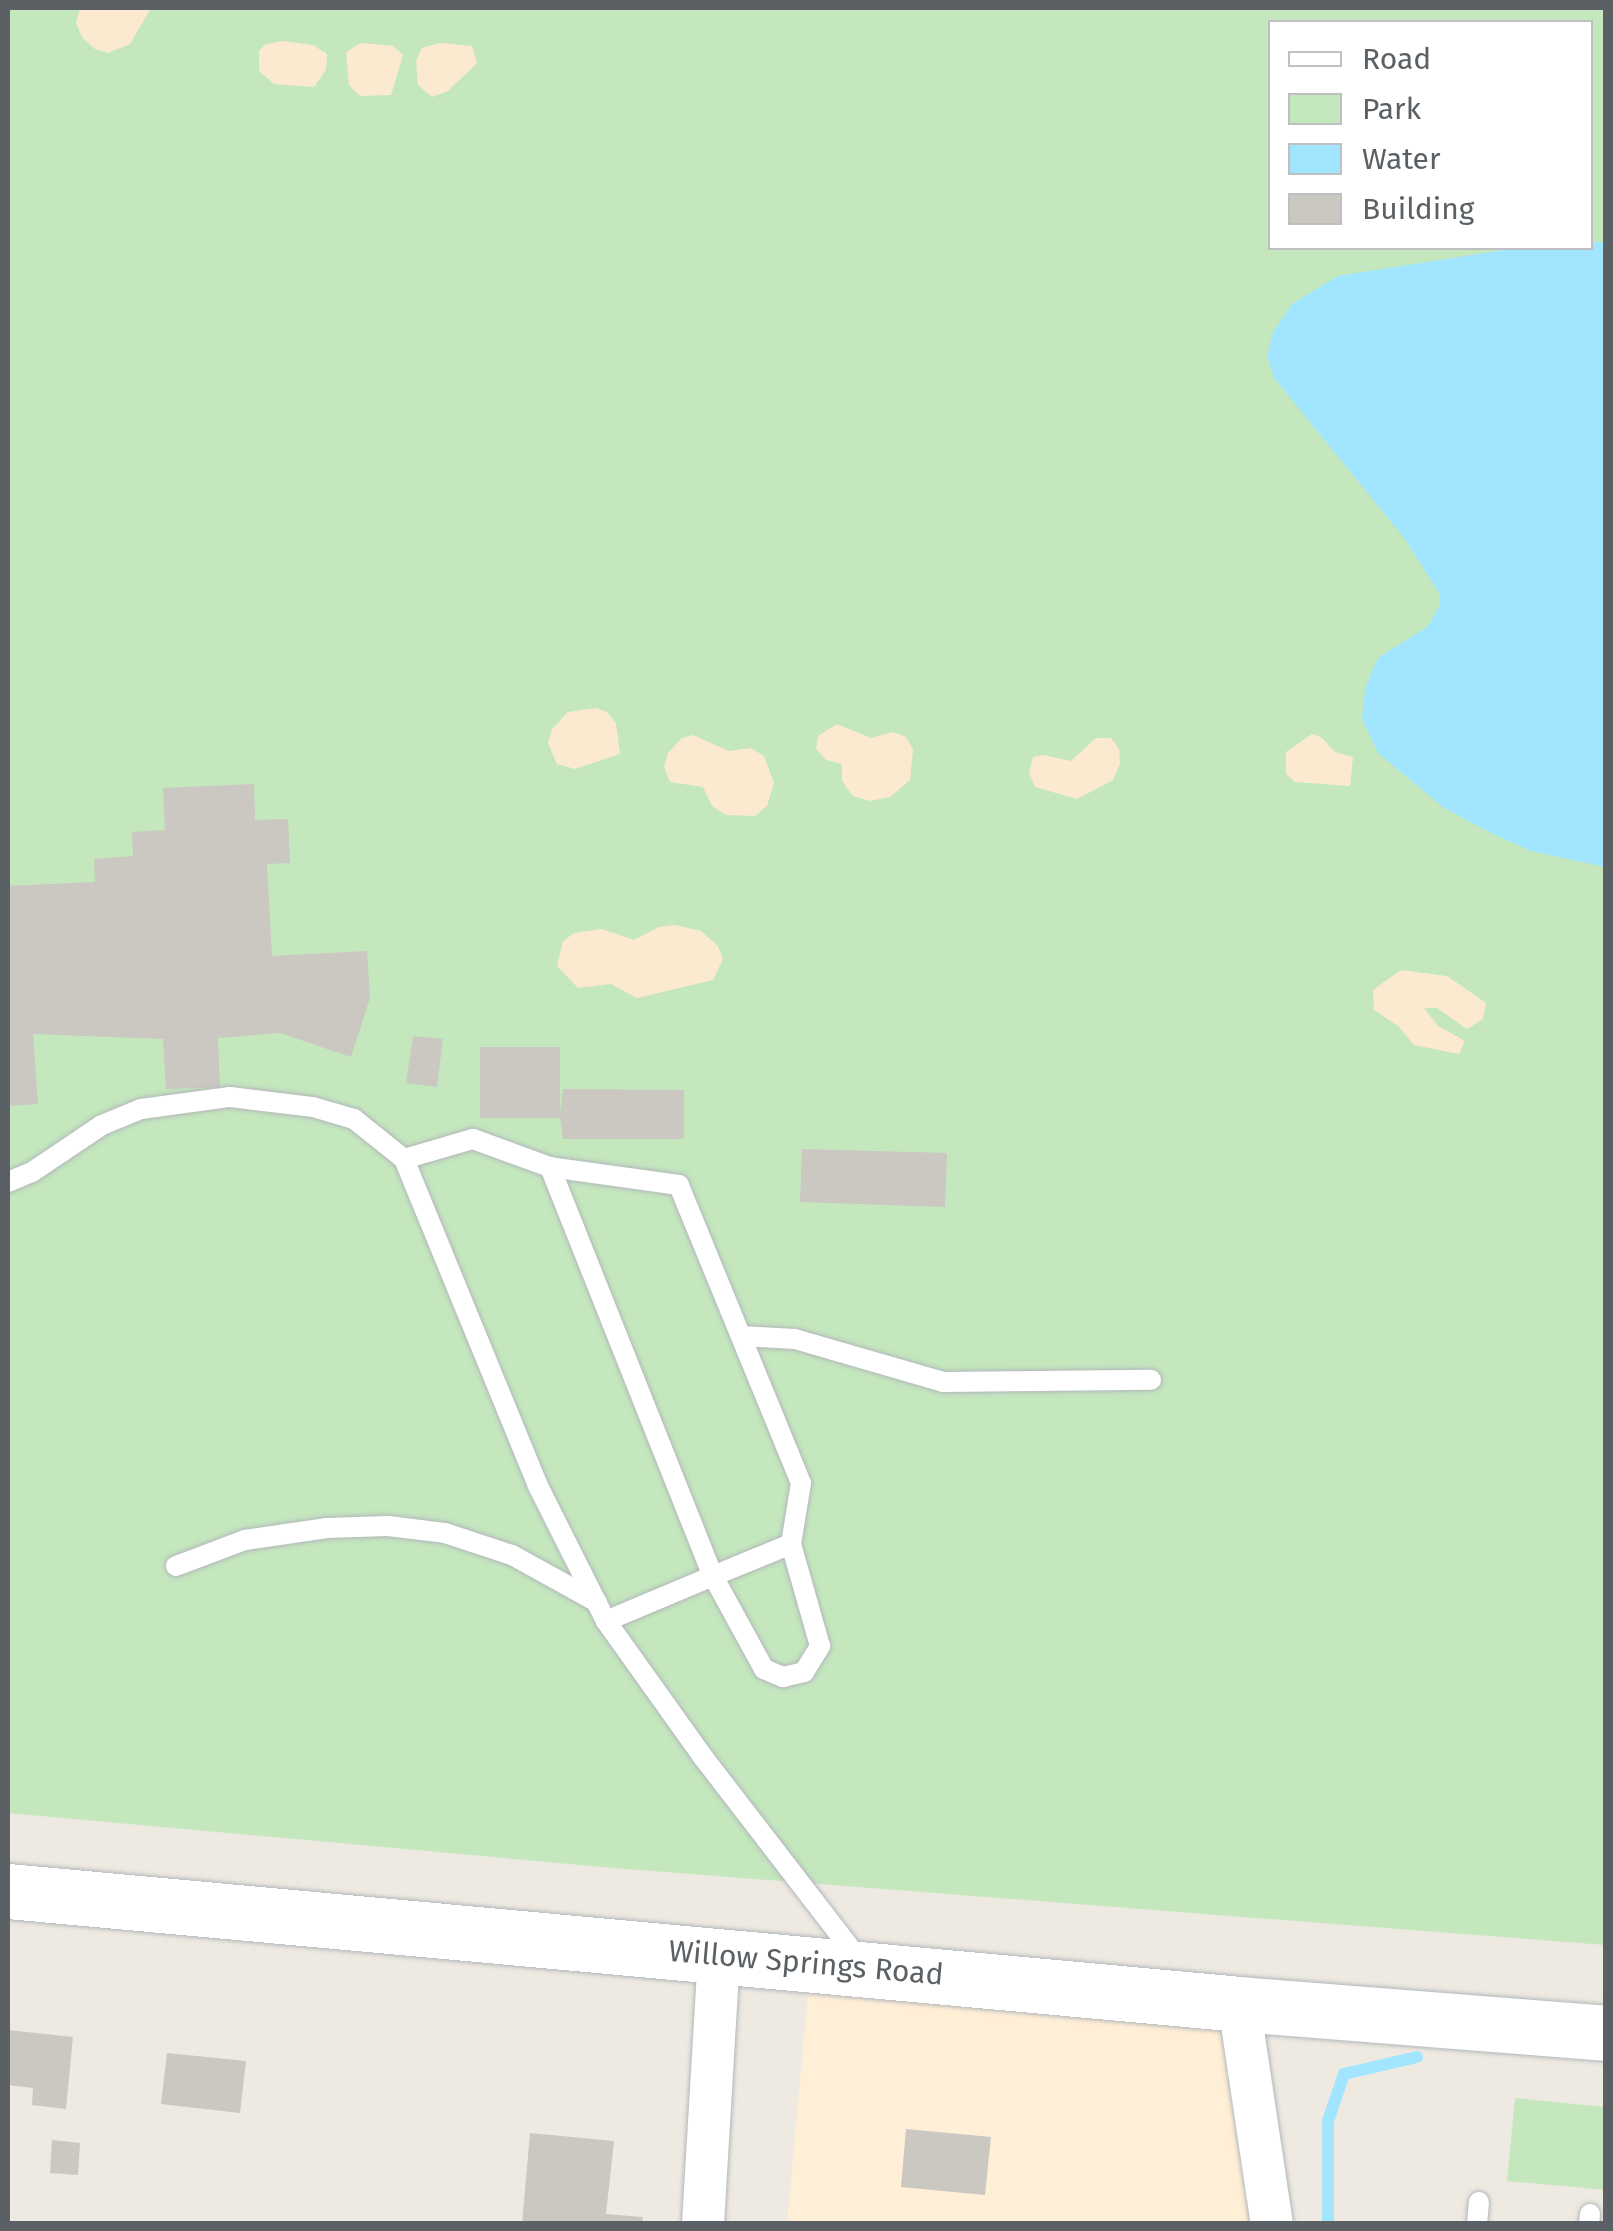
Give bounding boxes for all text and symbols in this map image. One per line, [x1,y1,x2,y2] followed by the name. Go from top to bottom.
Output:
[1268,20,1593,250] legend
[1362,41,1431,77] text: Road
[1362,91,1421,127] text: Park
[1362,141,1441,177] text: Water
[1362,191,1474,227] text: Building
[667,1933,945,1993] street label: Willow Springs Road

